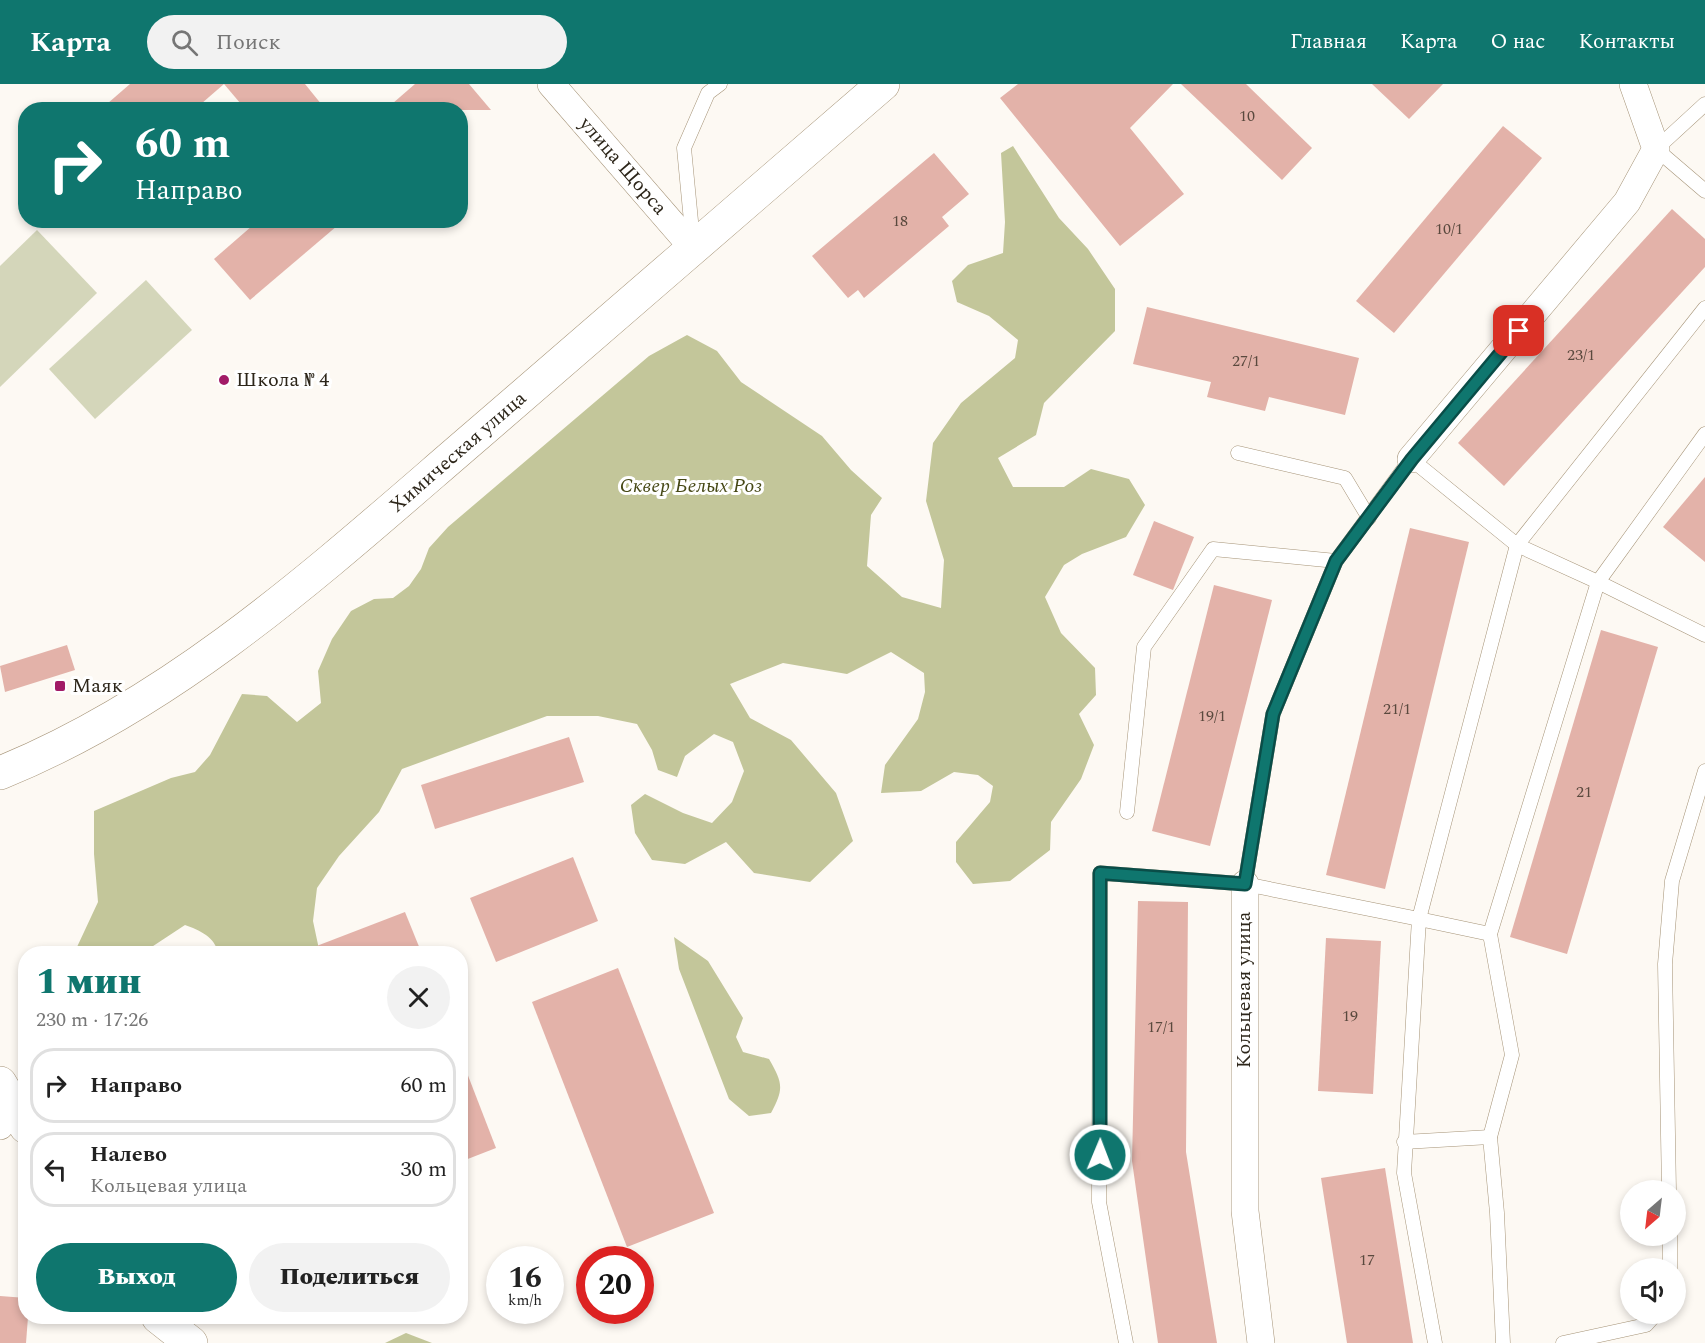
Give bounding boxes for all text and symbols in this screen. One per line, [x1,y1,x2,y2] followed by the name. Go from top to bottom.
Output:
[147,15,567,69] search box
[30,21,111,64] text: Карта
[168,26,201,59] icon: search
[216,26,281,59] text: Поиск
[1290,26,1367,58] text: Главная
[1400,26,1457,58] text: Карта
[1490,26,1545,58] text: О нас
[1578,26,1675,58] text: Контакты
[1239,104,1255,128] house number: 10
[571,109,674,222] street label: улица Щорса
[135,113,230,176] text: 60 m
[36,126,114,204] icon: right
[135,170,243,212] text: Направо
[892,209,908,233] house number: 18
[1435,217,1463,241] house number: 10/1
[1493,305,1544,356] pin
[1502,314,1535,347] icon: arrive
[1567,343,1595,367] house number: 23/1
[1232,349,1260,373] house number: 27/1
[236,365,329,395] place label: Школа № 4
[217,373,231,387] marker: Школа № 4
[383,384,533,520] street label: Химическая улица
[620,471,762,501] park label: Сквер Белых Роз
[72,671,123,701] place label: Маяк
[53,679,67,693] marker: Маяк
[1383,697,1411,721] house number: 21/1
[1198,704,1226,728] house number: 19/1
[1576,780,1592,804] house number: 21
[1229,911,1259,1068] street label: Кольцевая улица
[36,955,141,1010] text: 1 мин
[387,966,450,1029] button: close
[1342,1004,1358,1028] house number: 19
[36,1005,148,1035] text: 230 m · 17:26
[1147,1015,1175,1039] house number: 17/1
[39,1069,72,1102] icon: right
[90,1069,182,1102] text: Направо
[401,1069,447,1102] text: 60 m
[1068,1123,1132,1187] position arrow
[90,1138,167,1171] text: Налево
[39,1153,72,1186] icon: left
[401,1153,447,1186] text: 30 m
[90,1171,247,1201] text: Кольцевая улица
[1620,1180,1686,1246] north arrow
[1620,1180,1686,1324] map controls
[36,1243,237,1312] button: Выход
[249,1243,450,1312] button: Поделиться
[576,1246,654,1324] speed limit sign: 20
[1359,1248,1375,1272] house number: 17
[508,1255,542,1301] text: 16
[1620,1258,1686,1324] button: sound
[508,1289,542,1312] text: km/h

